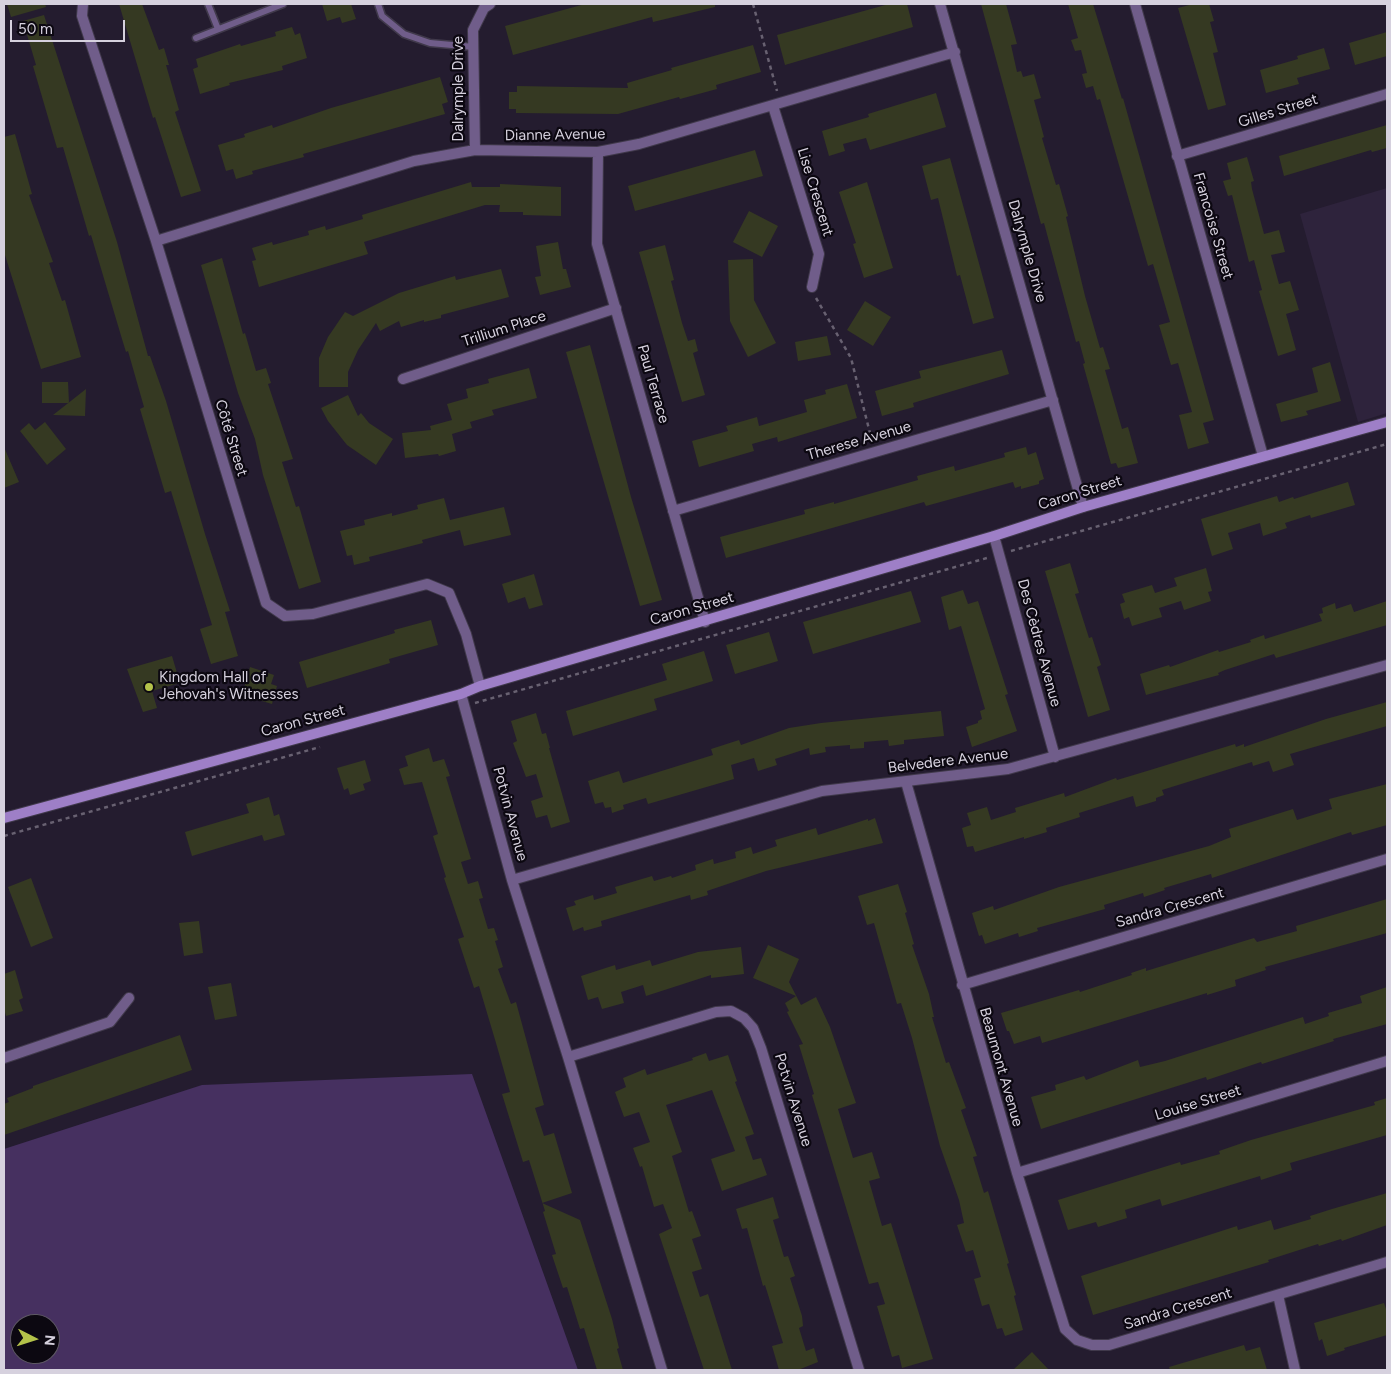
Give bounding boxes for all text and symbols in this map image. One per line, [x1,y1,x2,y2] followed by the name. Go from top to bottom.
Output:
[12,10,128,42] scale bar
[18,20,53,38] text: 50 m
[450,36,468,142] street label: Dalrymple Drive
[1236,90,1320,132] street label: Gilles Street
[504,125,606,145] street label: Dianne Avenue
[793,146,837,238] street label: Lise Crescent
[1189,171,1237,281] street label: Francoise Street
[1004,198,1050,304] street label: Dalrymple Drive
[460,307,548,351] street label: Trillium Place
[633,342,673,426] street label: Paul Terrace
[211,398,251,478] street label: Côté Street
[805,418,913,464] street label: Therese Avenue
[1036,472,1124,514] street label: Caron Street
[1013,577,1065,709] street label: Des Cèdres Avenue
[648,588,736,630] street label: Caron Street
[159,669,298,704] place label: Kingdom Hall of Jehovah's Witnesses
[143,681,155,693] marker: Kingdom Hall of Jehovah's Witnesses
[259,701,347,741] street label: Caron Street
[887,745,1009,777] street label: Belvedere Avenue
[489,765,531,863] street label: Potvin Avenue
[1114,884,1226,932] street label: Sandra Crescent
[975,1005,1027,1129] street label: Beaumont Avenue
[770,1051,816,1149] street label: Potvin Avenue
[1153,1081,1243,1125] street label: Louise Street
[1122,1284,1234,1334] street label: Sandra Crescent
[10,1314,60,1364] north arrow
[41,1334,58,1346] text: N

